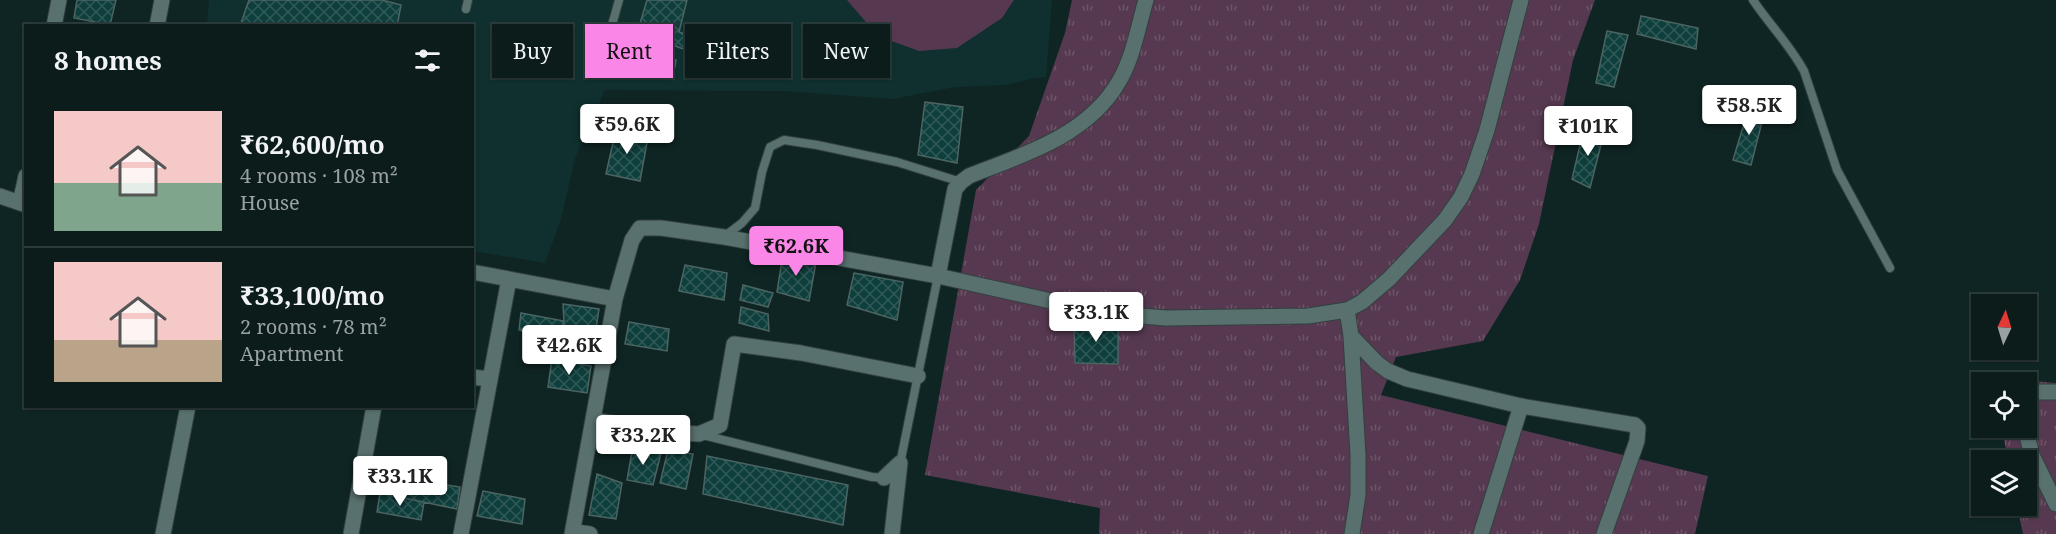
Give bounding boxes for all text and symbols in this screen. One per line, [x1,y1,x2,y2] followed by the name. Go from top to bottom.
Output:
[492,24,573,78] chip: Buy
[585,24,673,78] chip: Rent
[685,24,791,78] chip: Filters
[803,24,890,78] chip: New
[54,42,162,78] text: 8 homes
[411,44,444,77] icon: filters
[1700,85,1798,136] pin: ₹58.5K
[1716,91,1782,118] text: ₹58.5K
[578,104,676,155] pin: ₹59.6K
[1546,106,1630,157] pin: ₹101K
[594,110,660,137] text: ₹59.6K
[1558,112,1618,139] text: ₹101K
[240,126,385,162] text: ₹62,600/mo
[102,135,174,207] icon: home
[240,162,398,189] text: 4 rooms · 108 m²
[240,189,300,216] text: House
[747,226,845,277] pin: ₹62.6K
[763,232,829,259] text: ₹62.6K
[240,277,385,313] text: ₹33,100/mo
[102,286,174,358] icon: home
[1047,292,1145,343] pin: ₹33.1K
[1971,294,2037,360] north arrow
[1971,294,2037,516] map controls
[1063,298,1129,325] text: ₹33.1K
[240,313,387,340] text: 2 rooms · 78 m²
[520,325,618,376] pin: ₹42.6K
[536,331,602,358] text: ₹42.6K
[240,340,344,367] text: Apartment
[1971,372,2037,438] button: locate
[594,415,692,466] pin: ₹33.2K
[610,421,676,448] text: ₹33.2K
[1971,450,2037,516] button: layers
[351,456,449,507] pin: ₹33.1K
[367,462,433,489] text: ₹33.1K

